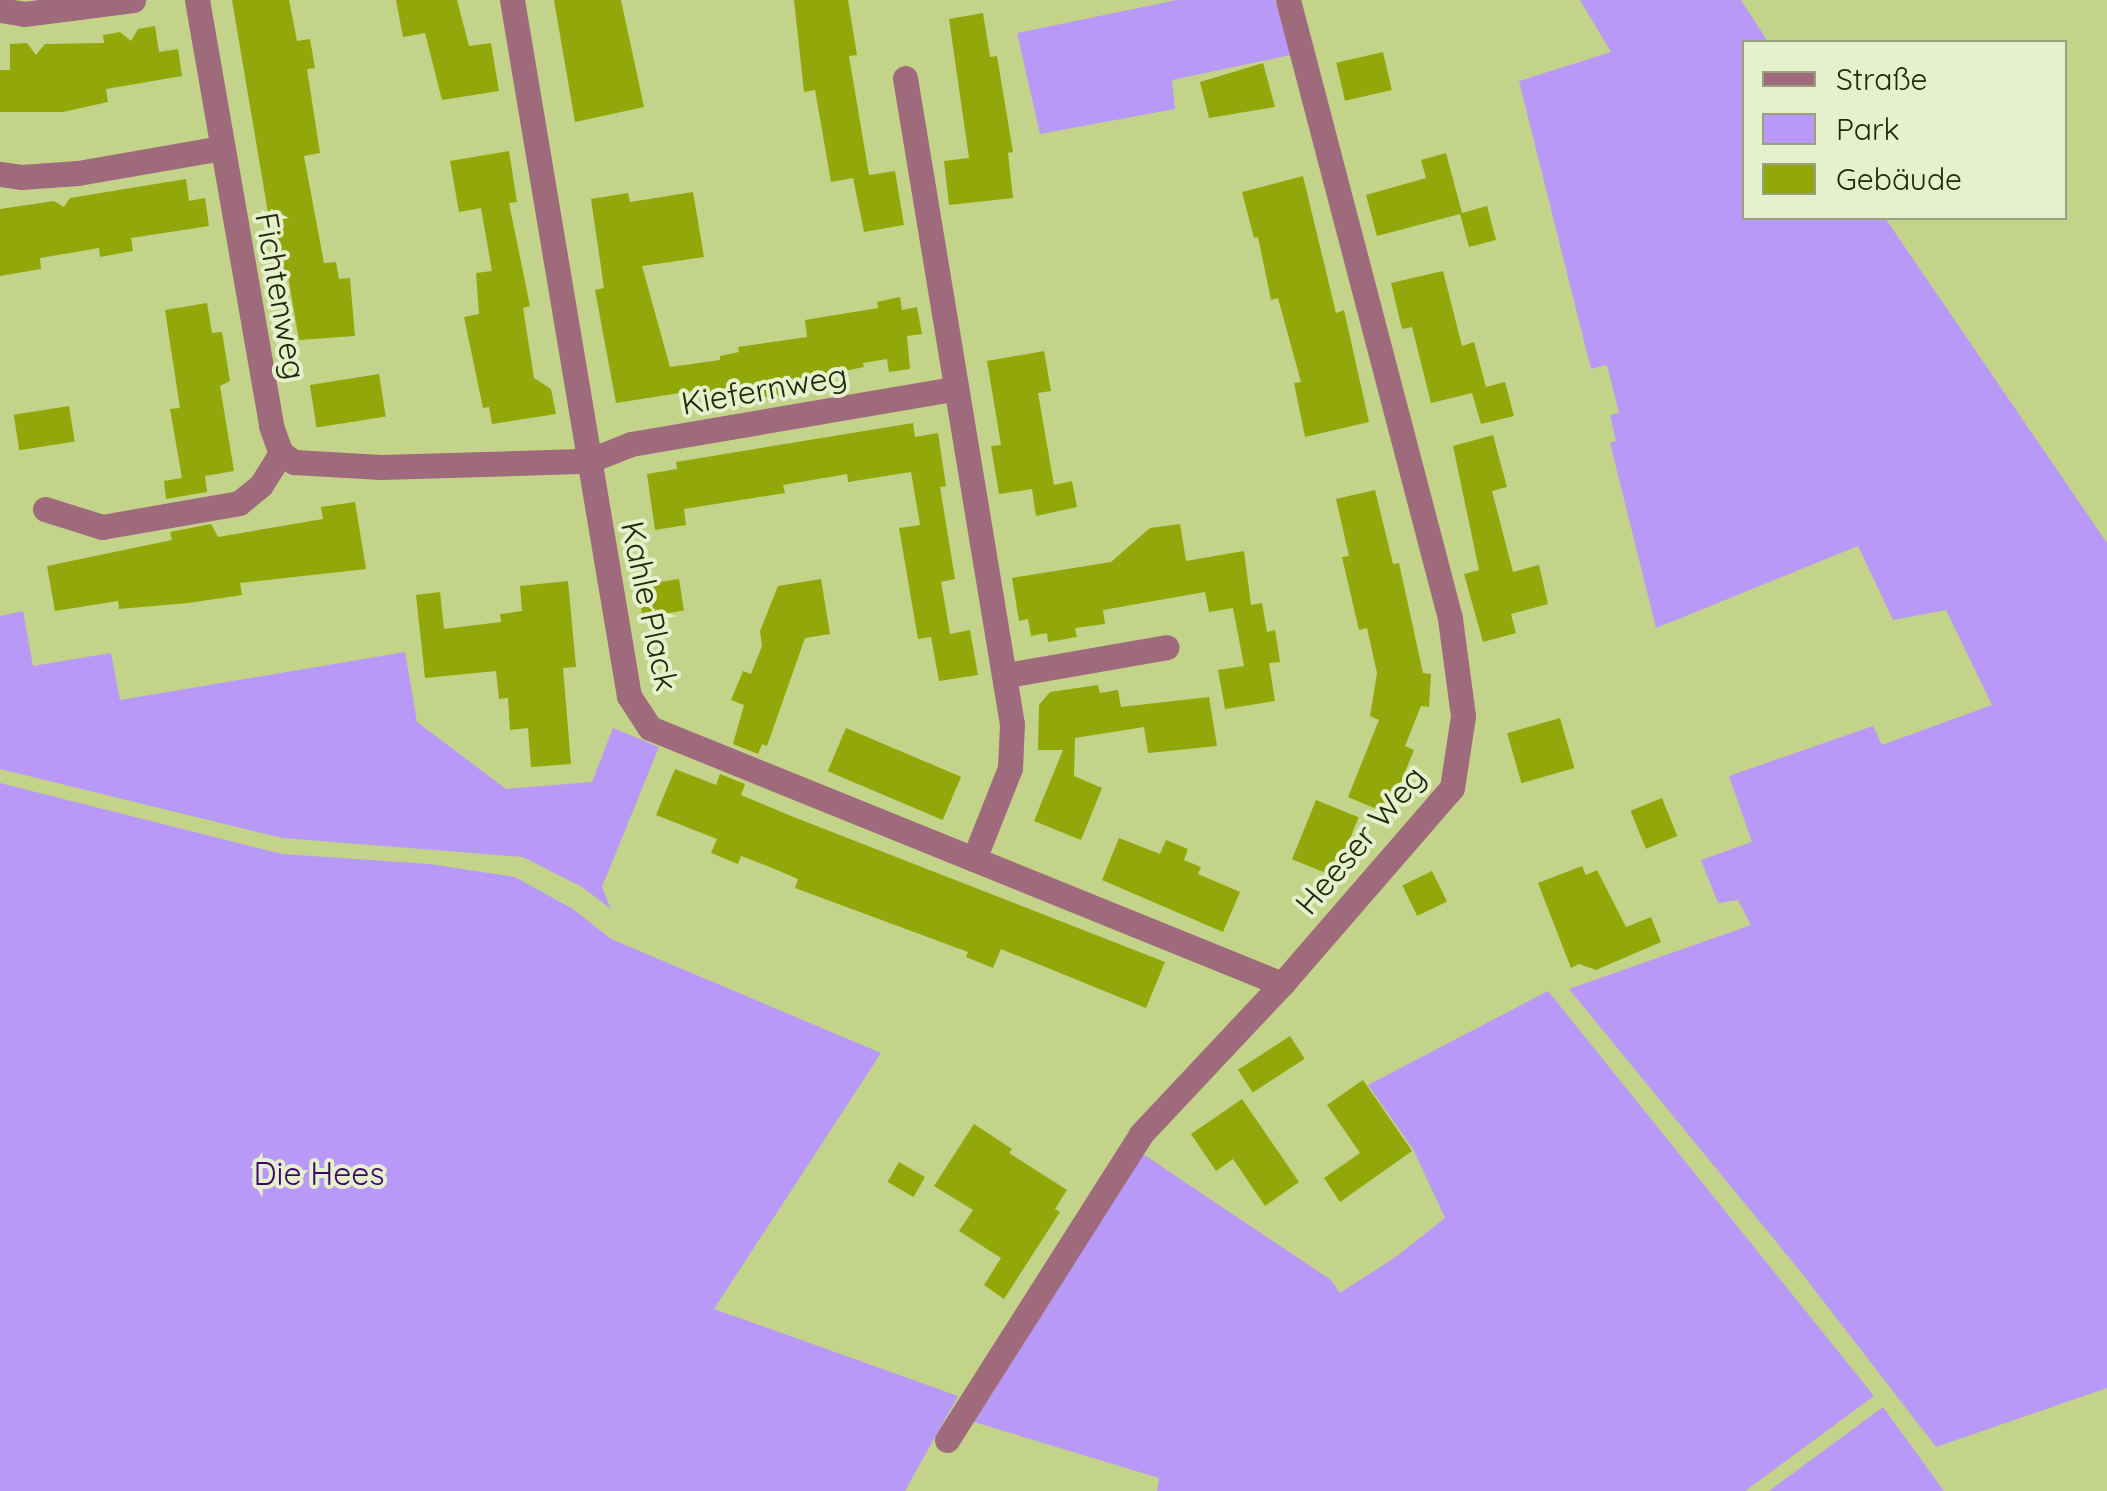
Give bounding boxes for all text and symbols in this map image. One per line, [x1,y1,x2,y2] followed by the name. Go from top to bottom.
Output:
[1742,40,2067,220] legend
[1836,60,1928,98] text: Straße
[1836,110,1900,148] text: Park
[1836,160,1962,198] text: Gebäude
[247,209,315,383] street label: Fichtenweg
[678,356,850,422] street label: Kiefernweg
[613,518,687,694] street label: Kahle Plack
[1287,758,1433,922] street label: Heeser Weg
[254,1154,384,1192] park label: Die Hees

